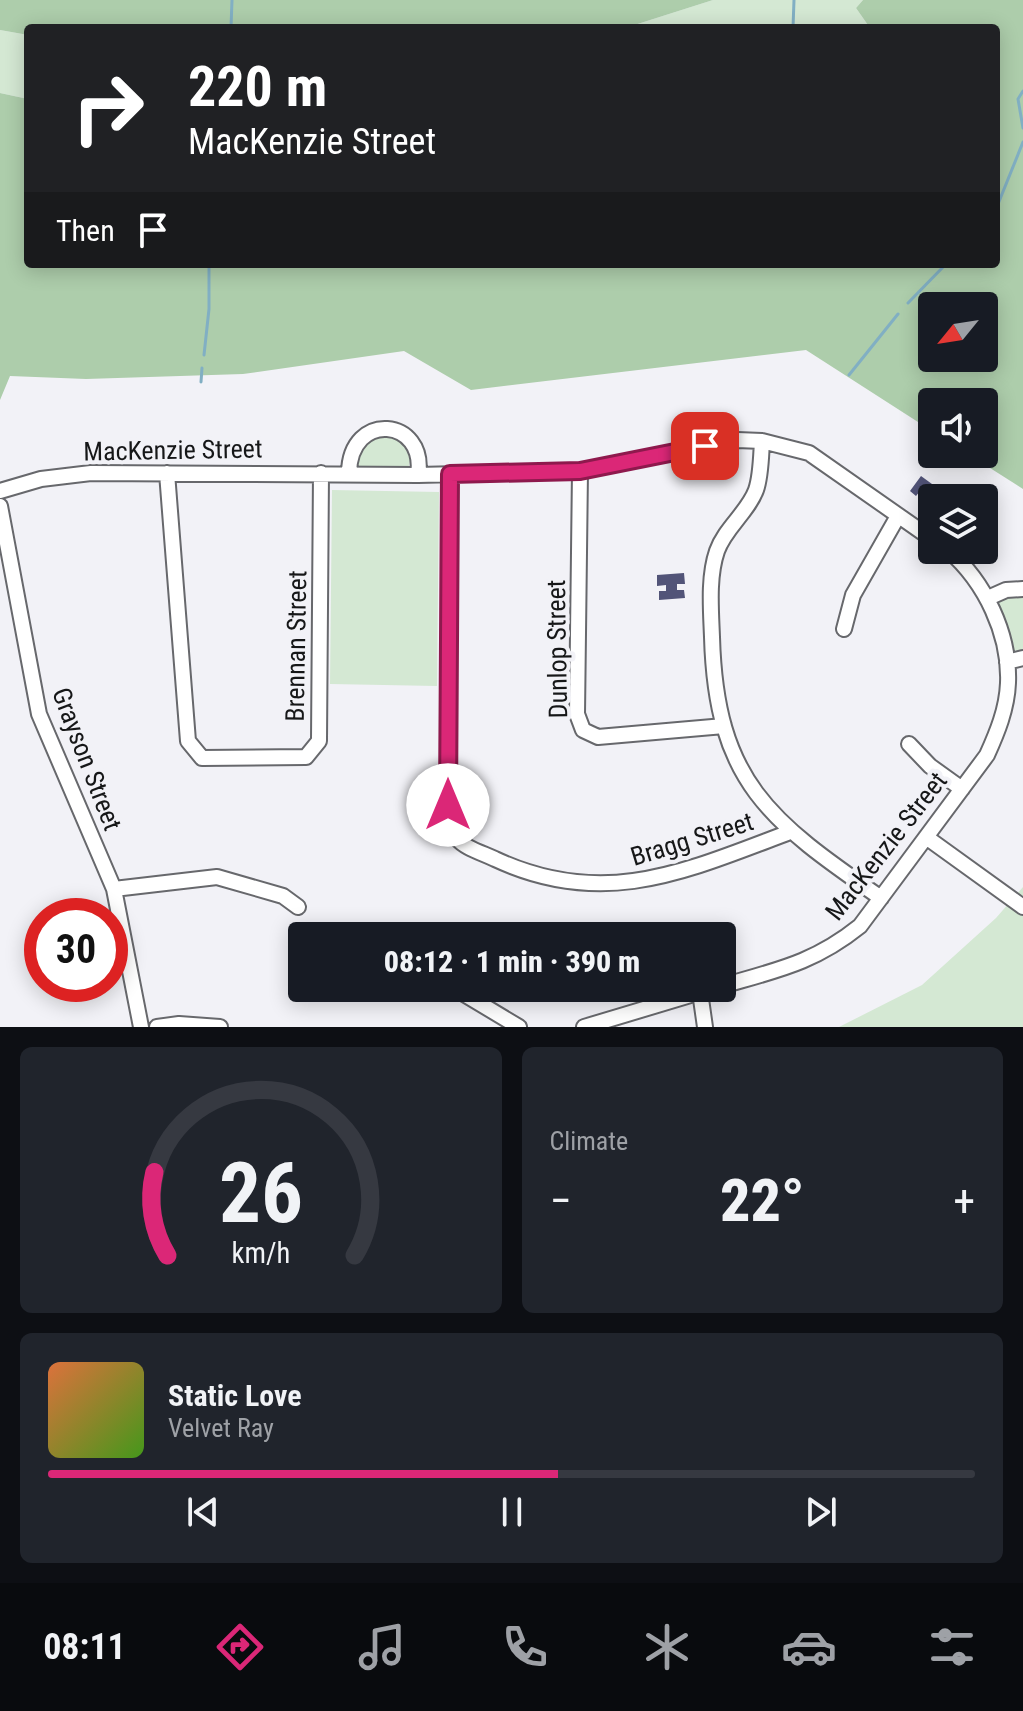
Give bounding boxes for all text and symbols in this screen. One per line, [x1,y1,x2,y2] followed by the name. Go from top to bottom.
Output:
[188,54,327,120] text: 220 m
[56,56,160,160] icon: right
[188,121,436,163] text: MacKenzie Street
[131,208,175,252] icon: arrive
[56,213,115,248] text: Then
[918,292,998,372] north arrow
[918,292,998,564] map controls
[918,388,998,468] button: sound
[671,412,739,480] pin
[683,424,727,468] icon: arrive
[83,433,263,467] street label: MacKenzie Street
[918,484,998,564] button: layers
[280,570,312,722] street label: Brennan Street
[541,579,573,719] street label: Dunlop Street
[46,683,128,835] street label: Grayson Street
[406,763,490,847] position arrow
[819,766,953,926] street label: MacKenzie Street
[627,806,757,872] street label: Bragg Street
[24,898,128,1002] speed limit sign: 30
[384,944,640,979] text: 08:12 · 1 min · 390 m
[550,1126,628,1156] text: Climate
[219,1145,303,1242] text: 26
[720,1165,805,1236] text: 22°
[550,1175,572,1227] text: −
[953,1175,975,1227] text: +
[231,1236,290,1270] text: km/h
[168,1378,302,1413] text: Static Love
[168,1413,274,1443] text: Velvet Ray
[181,1490,225,1534] icon: previous
[490,1490,534,1534] icon: pause
[799,1490,843,1534] icon: next
[212,1619,268,1675] icon: directions
[354,1619,410,1675] icon: music
[497,1619,553,1675] icon: phone
[639,1619,695,1675] icon: climate
[781,1619,837,1675] icon: car
[924,1619,980,1675] icon: filters
[43,1626,126,1668] text: 08:11

